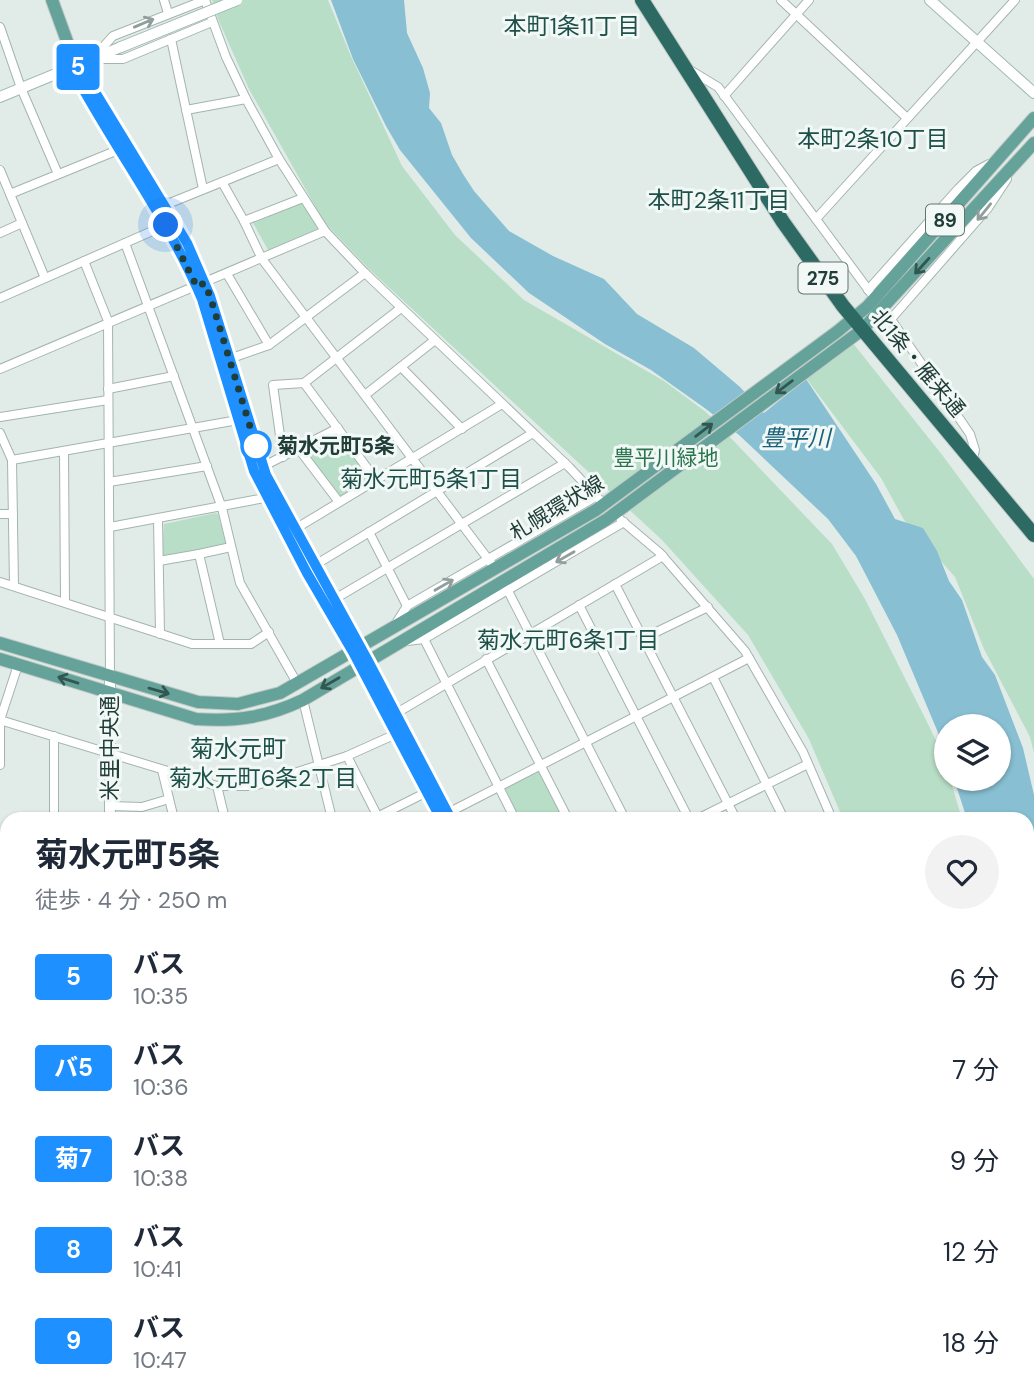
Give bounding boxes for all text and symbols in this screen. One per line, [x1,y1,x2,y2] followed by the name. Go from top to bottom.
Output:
[504,11,640,41] district label: 本町1条11丁目
[133,16,154,29] one-way arrow
[55,44,101,90] line badge: 5
[71,51,85,82] text: 5
[797,124,949,154] district label: 本町2条10丁目
[648,185,790,215] district label: 本町2条11丁目
[976,203,991,221] one-way arrow
[926,204,964,235] road number: 89
[148,207,183,242] your location
[913,257,930,274] one-way arrow
[798,262,848,294] road number: 275
[865,303,971,423] street label: 北1条・雁来通
[775,379,794,394] one-way arrow
[695,423,713,438] one-way arrow
[762,423,834,453] water label: 豊平川
[241,431,271,461] marker: 菊水元町5条
[277,432,395,460] place label: 菊水元町5条
[614,444,719,472] park label: 豊平川緑地
[340,464,522,494] district label: 菊水元町5条1丁目
[505,469,609,547] street label: 札幌環状線
[555,550,575,564] one-way arrow
[434,578,454,592] one-way arrow
[477,625,659,655] district label: 菊水元町6条1丁目
[57,673,79,686] one-way arrow
[321,676,341,690] one-way arrow
[148,686,170,699] one-way arrow
[96,696,124,801] street label: 米里中央通
[934,714,1011,791] map controls
[934,714,1011,791] button: layers
[190,733,286,764] district label: 菊水元町
[169,763,357,793] district label: 菊水元町6条2丁目
[35,833,221,876] text: 菊水元町5条
[925,835,999,909] button: heart
[35,885,227,915] text: 徒歩 · 4 分 · 250 m
[133,947,185,981] text: バス
[66,961,81,992] text: 5
[950,962,999,996] text: 6 分
[133,981,188,1011] text: 10:35
[133,1038,185,1072] text: バス
[54,1052,93,1083] text: バ5
[952,1053,999,1087] text: 7 分
[133,1072,189,1102] text: 10:36
[133,1129,185,1163] text: バス
[55,1143,92,1174] text: 菊7
[950,1144,999,1178] text: 9 分
[133,1163,188,1193] text: 10:38
[133,1220,185,1254] text: バス
[66,1234,81,1265] text: 8
[943,1235,999,1269] text: 12 分
[133,1254,182,1284] text: 10:41
[133,1311,185,1345] text: バス
[66,1325,81,1356] text: 9
[942,1326,999,1360] text: 18 分
[133,1345,187,1375] text: 10:47

